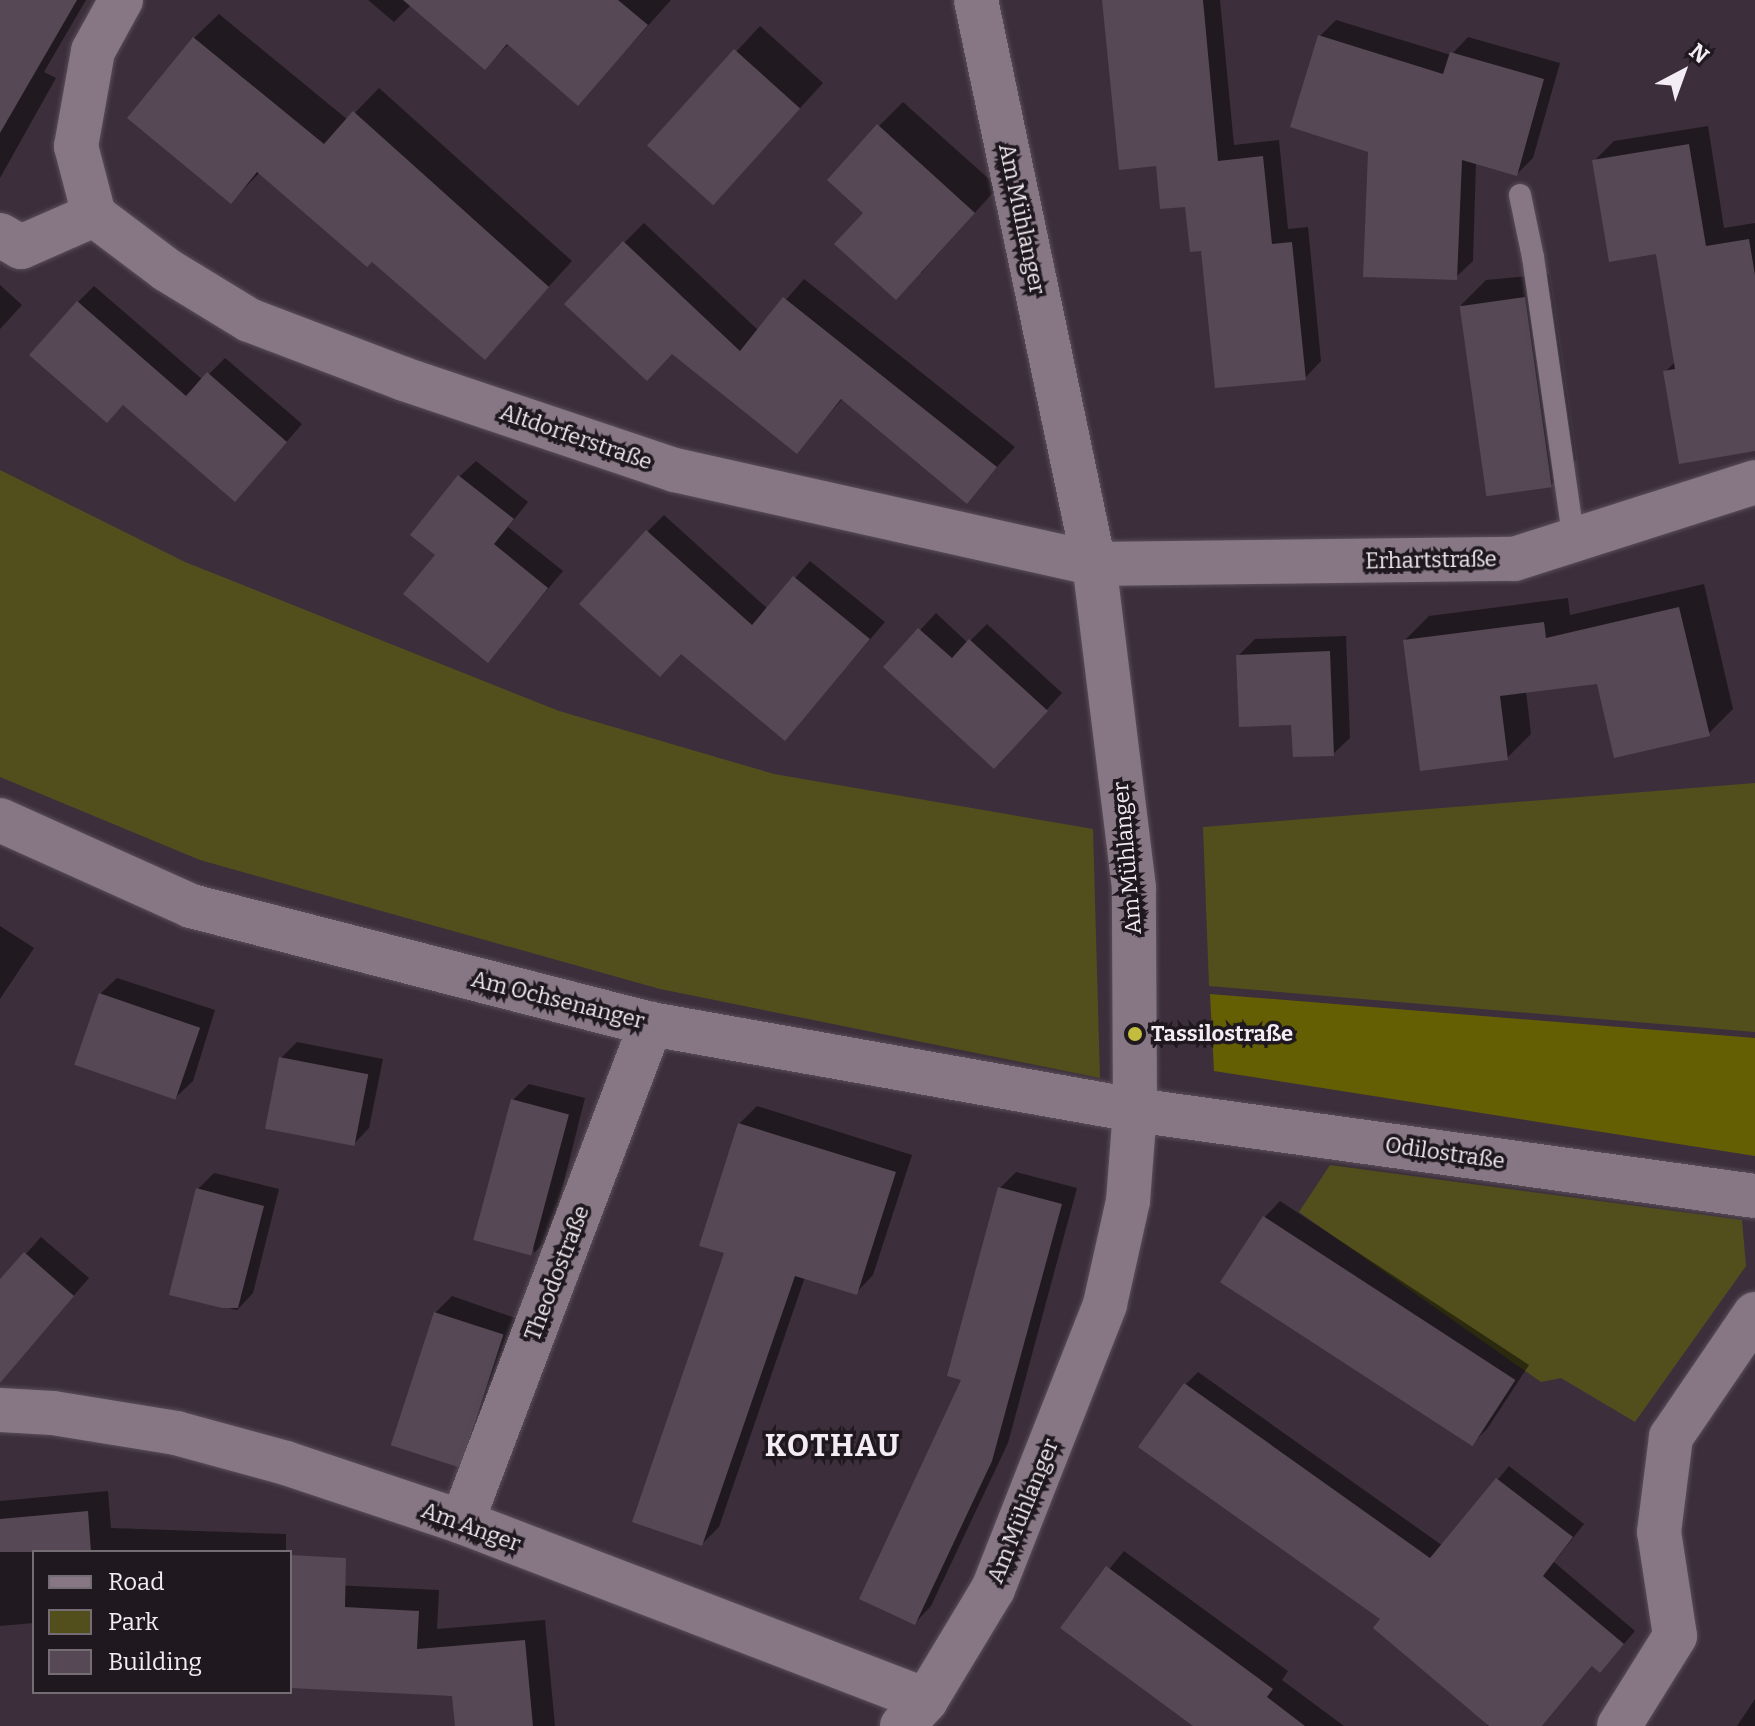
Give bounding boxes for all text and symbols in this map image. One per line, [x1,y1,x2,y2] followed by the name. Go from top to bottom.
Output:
[1643,32,1723,112] north arrow
[1684,38,1714,69] text: N
[993,141,1051,297] street label: Am Mühlanger
[497,399,655,475] street label: Altdorferstraße
[1365,546,1497,574] street label: Erhartstraße
[1107,781,1147,935] street label: Am Mühlanger
[469,966,647,1034] street label: Am Ochsenanger
[1151,1021,1293,1047] place label: Tassilostraße
[1126,1025,1144,1043] marker: Tassilostraße
[1383,1132,1507,1174] street label: Odilostraße
[519,1202,595,1344] street label: Theodostraße
[765,1428,901,1464] district label: KOTHAU
[982,1435,1064,1587] street label: Am Mühlanger
[418,1497,524,1557] street label: Am Anger
[32,1550,292,1694] legend
[108,1568,164,1596] text: Road
[108,1608,159,1636] text: Park
[108,1648,202,1676] text: Building

